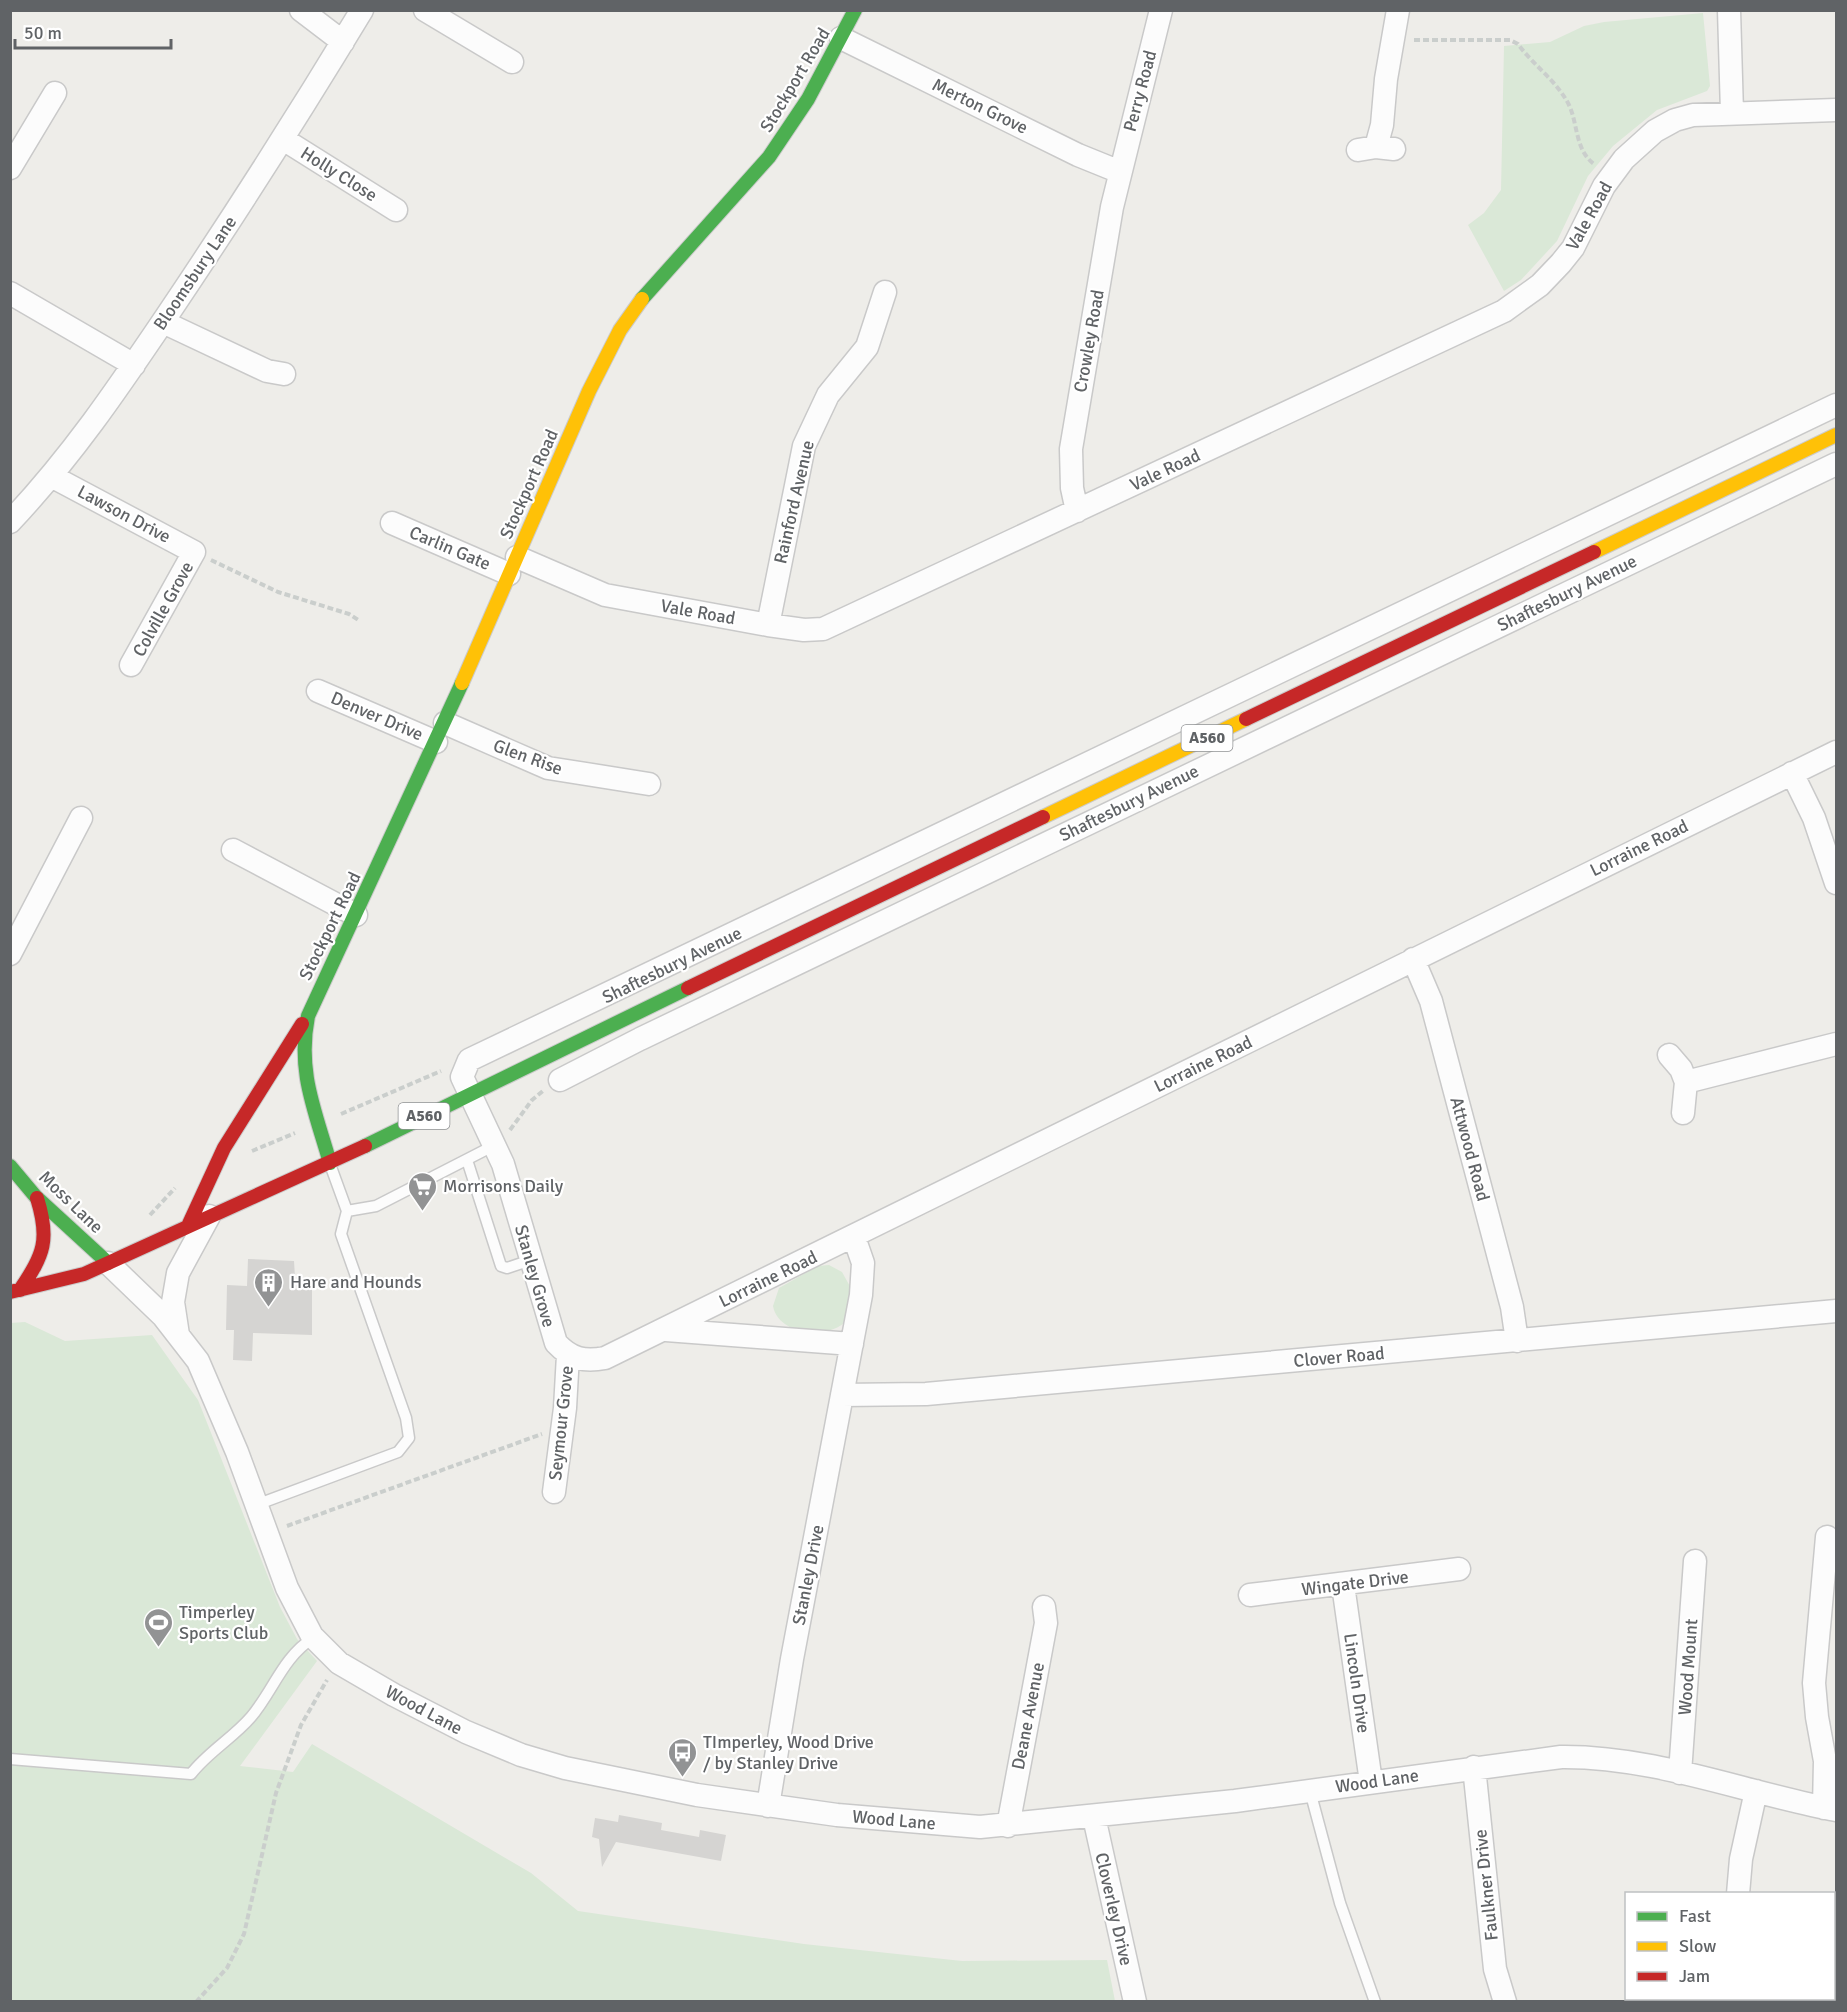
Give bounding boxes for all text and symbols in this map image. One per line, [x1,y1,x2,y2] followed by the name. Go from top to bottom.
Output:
[15,12,171,50] scale bar
[24,22,62,44] text: 50 m
[755,24,835,136] street label: Stockport Road
[1119,48,1161,134] street label: Perry Road
[929,73,1031,139] street label: Merton Grove
[297,142,381,206] street label: Holly Close
[1561,178,1617,254] street label: Vale Road
[149,212,241,334] street label: Bloomsbury Lane
[1069,288,1109,394] street label: Crowley Road
[495,426,563,542] street label: Stockport Road
[769,438,819,566] street label: Rainford Avenue
[1126,444,1204,496] street label: Vale Road
[74,480,174,548] street label: Lawson Drive
[406,521,494,575] street label: Carlin Gate
[1494,550,1640,636] street label: Shaftesbury Avenue
[128,558,198,660] street label: Colville Grove
[659,595,737,629] street label: Vale Road
[328,687,426,745] street label: Denver Drive
[1182,725,1232,751] road number: A560
[490,734,566,780] street label: Glen Rise
[1056,760,1202,846] street label: Shaftesbury Avenue
[1586,815,1692,881] street label: Lorraine Road
[294,868,366,984] street label: Stockport Road
[599,922,745,1008] street label: Shaftesbury Avenue
[1150,1031,1256,1097] street label: Lorraine Road
[1446,1095,1494,1203] street label: Attwood Road
[398,1103,450,1129] road number: A560
[34,1166,108,1238] street label: Moss Lane
[406,1170,438,1212] supermarket icon: Morrisons Daily
[443,1175,564,1197] place label: Morrisons Daily
[510,1222,560,1330] street label: Stanley Grove
[715,1246,821,1312] street label: Lorraine Road
[253,1266,285,1308] building icon: Hare and Hounds
[290,1271,422,1293] place label: Hare and Hounds
[1293,1342,1385,1372] street label: Clover Road
[544,1364,578,1482] street label: Seymour Grove
[787,1523,829,1627] street label: Stanley Drive
[1300,1566,1410,1600] street label: Wingate Drive
[179,1601,268,1644] place label: Timperley Sports Club
[142,1606,174,1648] sports icon: Timperley Sports Club
[1674,1618,1702,1716] street label: Wood Mount
[1339,1632,1375,1734] street label: Lincoln Drive
[1007,1660,1049,1772] street label: Deane Avenue
[382,1681,466,1739] street label: Wood Lane
[703,1731,874,1774] place label: TImperley, Wood Drive / by Stanley Drive
[666,1736,698,1778] bus stop icon: TImperley, Wood Drive / by Stanley Drive
[1334,1764,1420,1798] street label: Wood Lane
[851,1805,937,1835] street label: Wood Lane
[1469,1828,1503,1942] street label: Faulkner Drive
[1090,1850,1138,1968] street label: Cloverley Drive
[1625,1892,1835,2000] legend
[1679,1905,1711,1927] text: Fast
[1679,1935,1716,1957] text: Slow
[1679,1965,1710,1987] text: Jam

